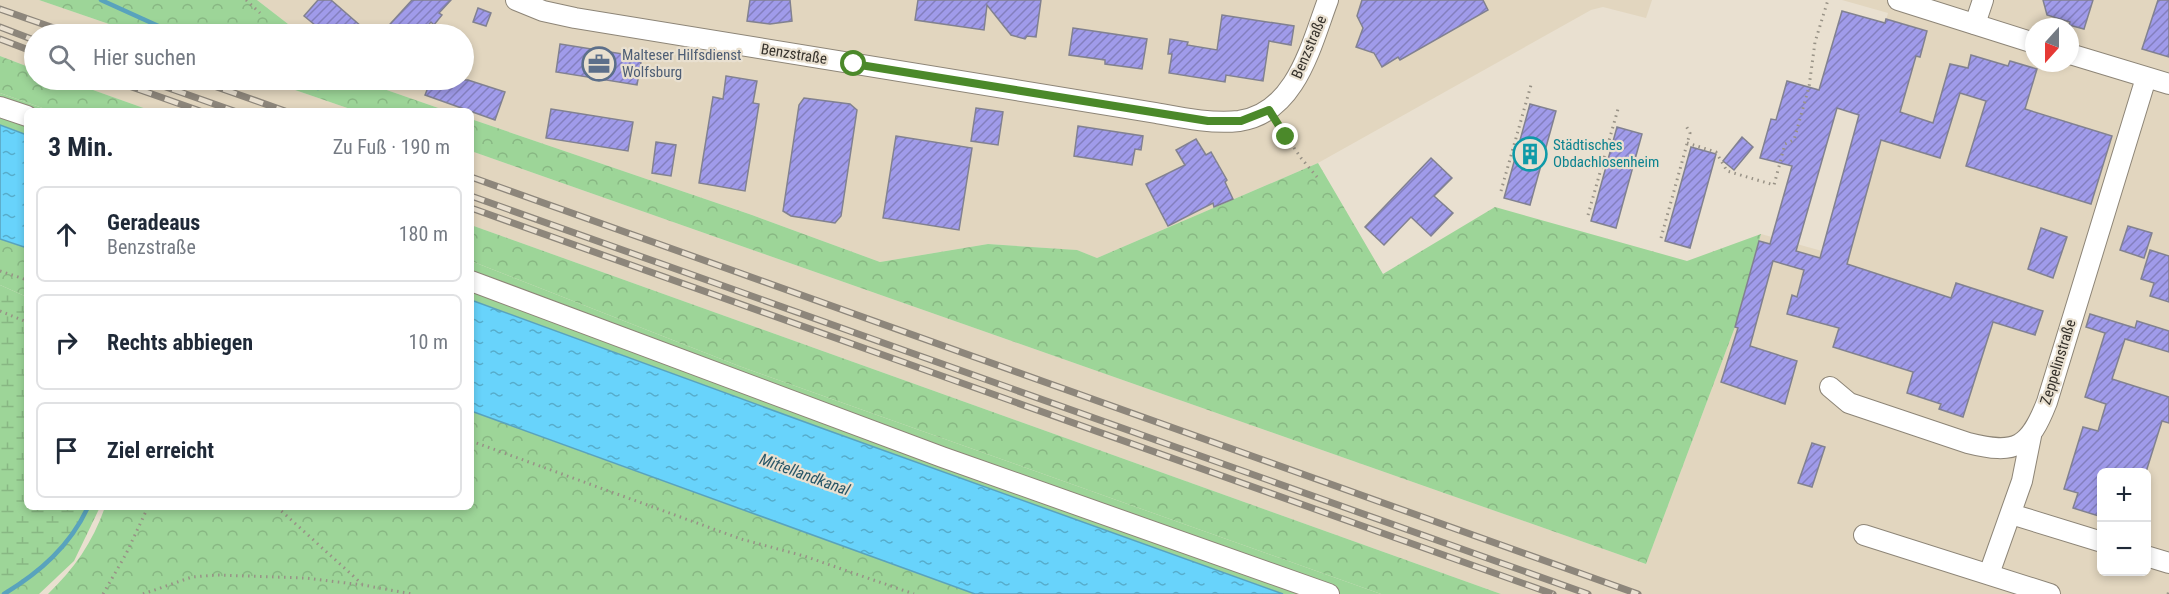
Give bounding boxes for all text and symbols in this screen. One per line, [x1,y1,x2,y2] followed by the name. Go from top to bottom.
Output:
[1288,13,1330,81] street label: Benzstraße
[2025,18,2079,72] north arrow
[24,24,474,90] search box
[760,40,828,68] street label: Benzstraße
[45,41,78,74] icon: search
[93,45,196,70] text: Hier suchen
[581,46,617,82] office icon: Malteser Hilfsdienst Wolfsburg
[622,46,742,81] place label: Malteser Hilfsdienst Wolfsburg
[840,50,866,76] route start
[1272,123,1298,149] route end
[48,132,114,162] text: 3 Min.
[333,135,450,159] text: Zu Fuß · 190 m
[1512,136,1548,172] building icon: Städtisches Obdachlosenheim
[1553,136,1659,171] place label: Städtisches Obdachlosenheim
[107,210,200,235] text: Geradeaus
[50,218,83,251] icon: ahead
[399,222,448,246] text: 180 m
[107,235,196,259] text: Benzstraße
[2036,317,2080,407] street label: Zeppelinstraße
[50,326,83,359] icon: right
[107,330,253,355] text: Rechts abbiegen
[409,330,448,354] text: 10 m
[50,434,83,467] icon: arrive
[107,438,214,463] text: Ziel erreicht
[757,449,853,500] water label: Mittellandkanal
[2097,468,2151,576] map controls
[2097,468,2151,522] button: +
[2097,522,2151,576] button: −

